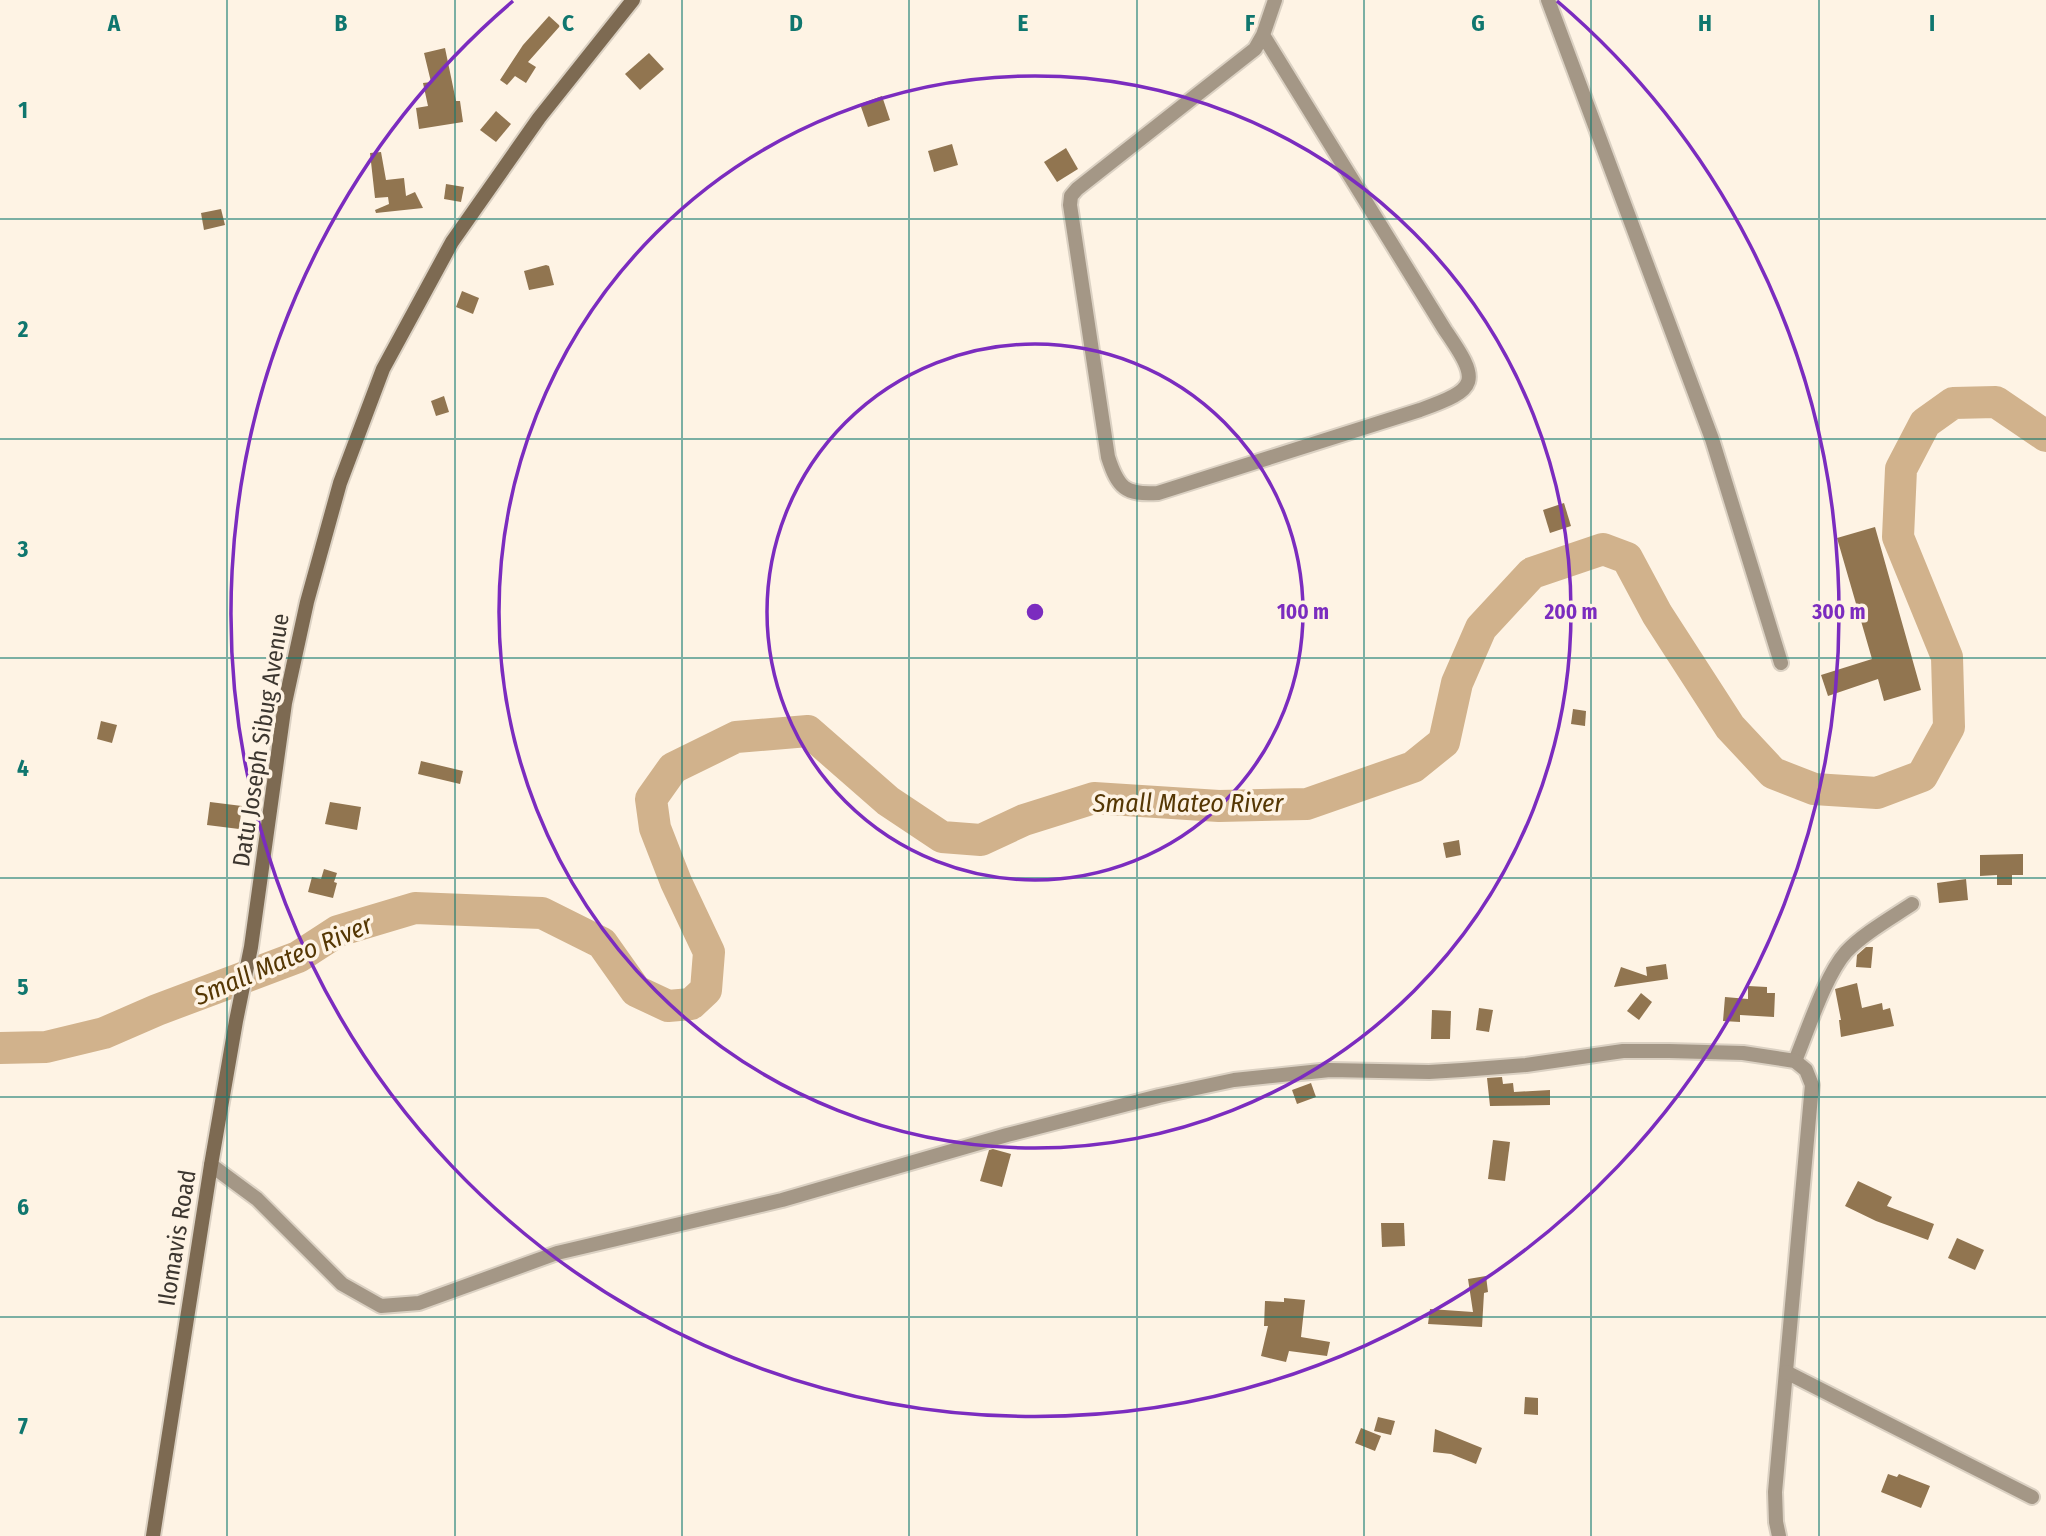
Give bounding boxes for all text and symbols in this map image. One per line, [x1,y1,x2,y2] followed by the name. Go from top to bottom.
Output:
[107,9,121,37] text: A
[335,9,348,37] text: B
[562,9,574,37] text: C
[789,9,803,37] text: D
[1018,9,1029,37] text: E
[1245,9,1255,37] text: F
[1471,9,1485,37] text: G
[1698,9,1712,37] text: H
[1929,9,1935,37] text: I
[18,96,28,124] text: 1
[17,315,29,343] text: 2
[17,535,29,563] text: 3
[1277,599,1329,625] text: 100 m
[1543,599,1598,625] text: 200 m
[1811,599,1866,625] text: 300 m
[1023,600,1047,624] centre of rings
[227,611,295,869] street label: Datu Joseph Sibug Avenue
[17,754,29,782] text: 4
[1092,788,1284,819] water label: Small Mateo River
[188,909,378,1012] water label: Small Mateo River
[17,973,29,1001] text: 5
[152,1168,202,1308] street label: Ilomavis Road
[17,1193,29,1221] text: 6
[18,1412,28,1440] text: 7

